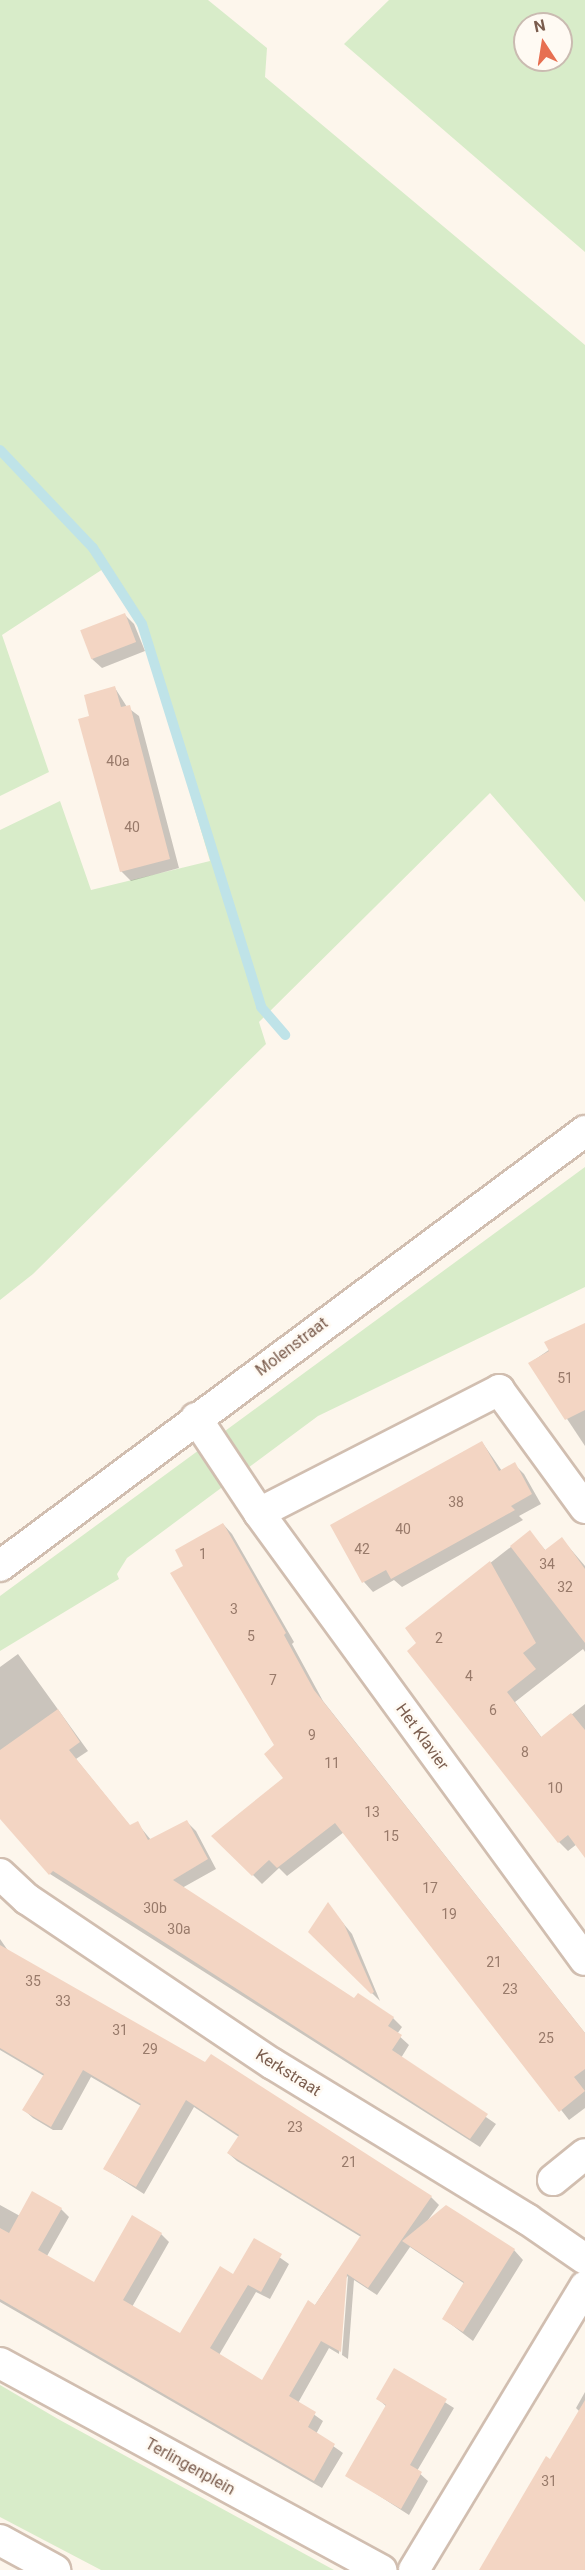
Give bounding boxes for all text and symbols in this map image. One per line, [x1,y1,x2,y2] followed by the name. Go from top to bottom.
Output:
[513,12,573,72] north arrow
[532,15,547,36] text: N
[106,753,130,769] house number: 40a
[124,819,140,835] house number: 40
[252,1314,332,1380] street label: Molenstraat
[557,1370,573,1386] house number: 51
[448,1494,464,1510] house number: 38
[395,1521,411,1537] house number: 40
[354,1541,370,1557] house number: 42
[199,1546,207,1562] house number: 1
[539,1556,555,1572] house number: 34
[557,1579,573,1595] house number: 32
[230,1601,238,1617] house number: 3
[247,1628,255,1644] house number: 5
[435,1630,443,1646] house number: 2
[465,1668,473,1684] house number: 4
[269,1672,277,1688] house number: 7
[392,1700,452,1774] street label: Het Klavier
[489,1702,497,1718] house number: 6
[308,1727,316,1743] house number: 9
[521,1744,529,1760] house number: 8
[324,1755,340,1771] house number: 11
[547,1780,563,1796] house number: 10
[364,1804,380,1820] house number: 13
[383,1828,399,1844] house number: 15
[422,1880,438,1896] house number: 17
[143,1900,167,1916] house number: 30b
[441,1906,457,1922] house number: 19
[167,1921,191,1937] house number: 30a
[486,1954,502,1970] house number: 21
[25,1973,41,1989] house number: 35
[502,1981,518,1997] house number: 23
[55,1993,71,2009] house number: 33
[112,2022,128,2038] house number: 31
[538,2030,554,2046] house number: 25
[142,2041,158,2057] house number: 29
[252,2045,324,2101] street label: Kerkstraat
[287,2119,303,2135] house number: 23
[341,2154,357,2170] house number: 21
[142,2434,238,2500] street label: Terlingenplein
[541,2473,557,2489] house number: 31

